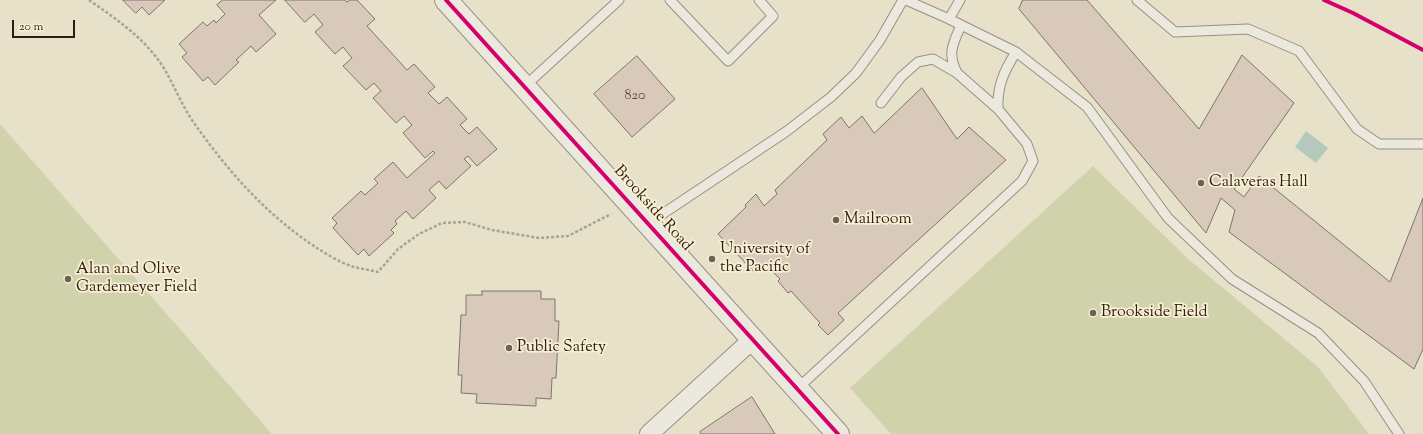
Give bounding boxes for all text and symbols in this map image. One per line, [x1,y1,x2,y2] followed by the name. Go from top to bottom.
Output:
[14,12,77,38] scale bar
[19,18,43,36] text: 20 m
[625,89,645,105] house number: 820
[609,162,695,256] street label: Brookside Road
[1209,173,1308,193] place label: Calaveras Hall
[1196,178,1206,188] marker: Calaveras Hall
[844,210,912,230] place label: Mailroom
[831,215,841,225] marker: Mailroom
[720,240,810,278] place label: University of the Pacific
[707,254,717,264] marker: University of the Pacific
[76,260,197,298] place label: Alan and Olive Gardemeyer Field
[63,274,73,284] marker: Alan and Olive Gardemeyer Field
[1101,303,1208,323] place label: Brookside Field
[1088,308,1098,318] marker: Brookside Field
[517,338,606,358] place label: Public Safety
[504,343,514,353] marker: Public Safety

